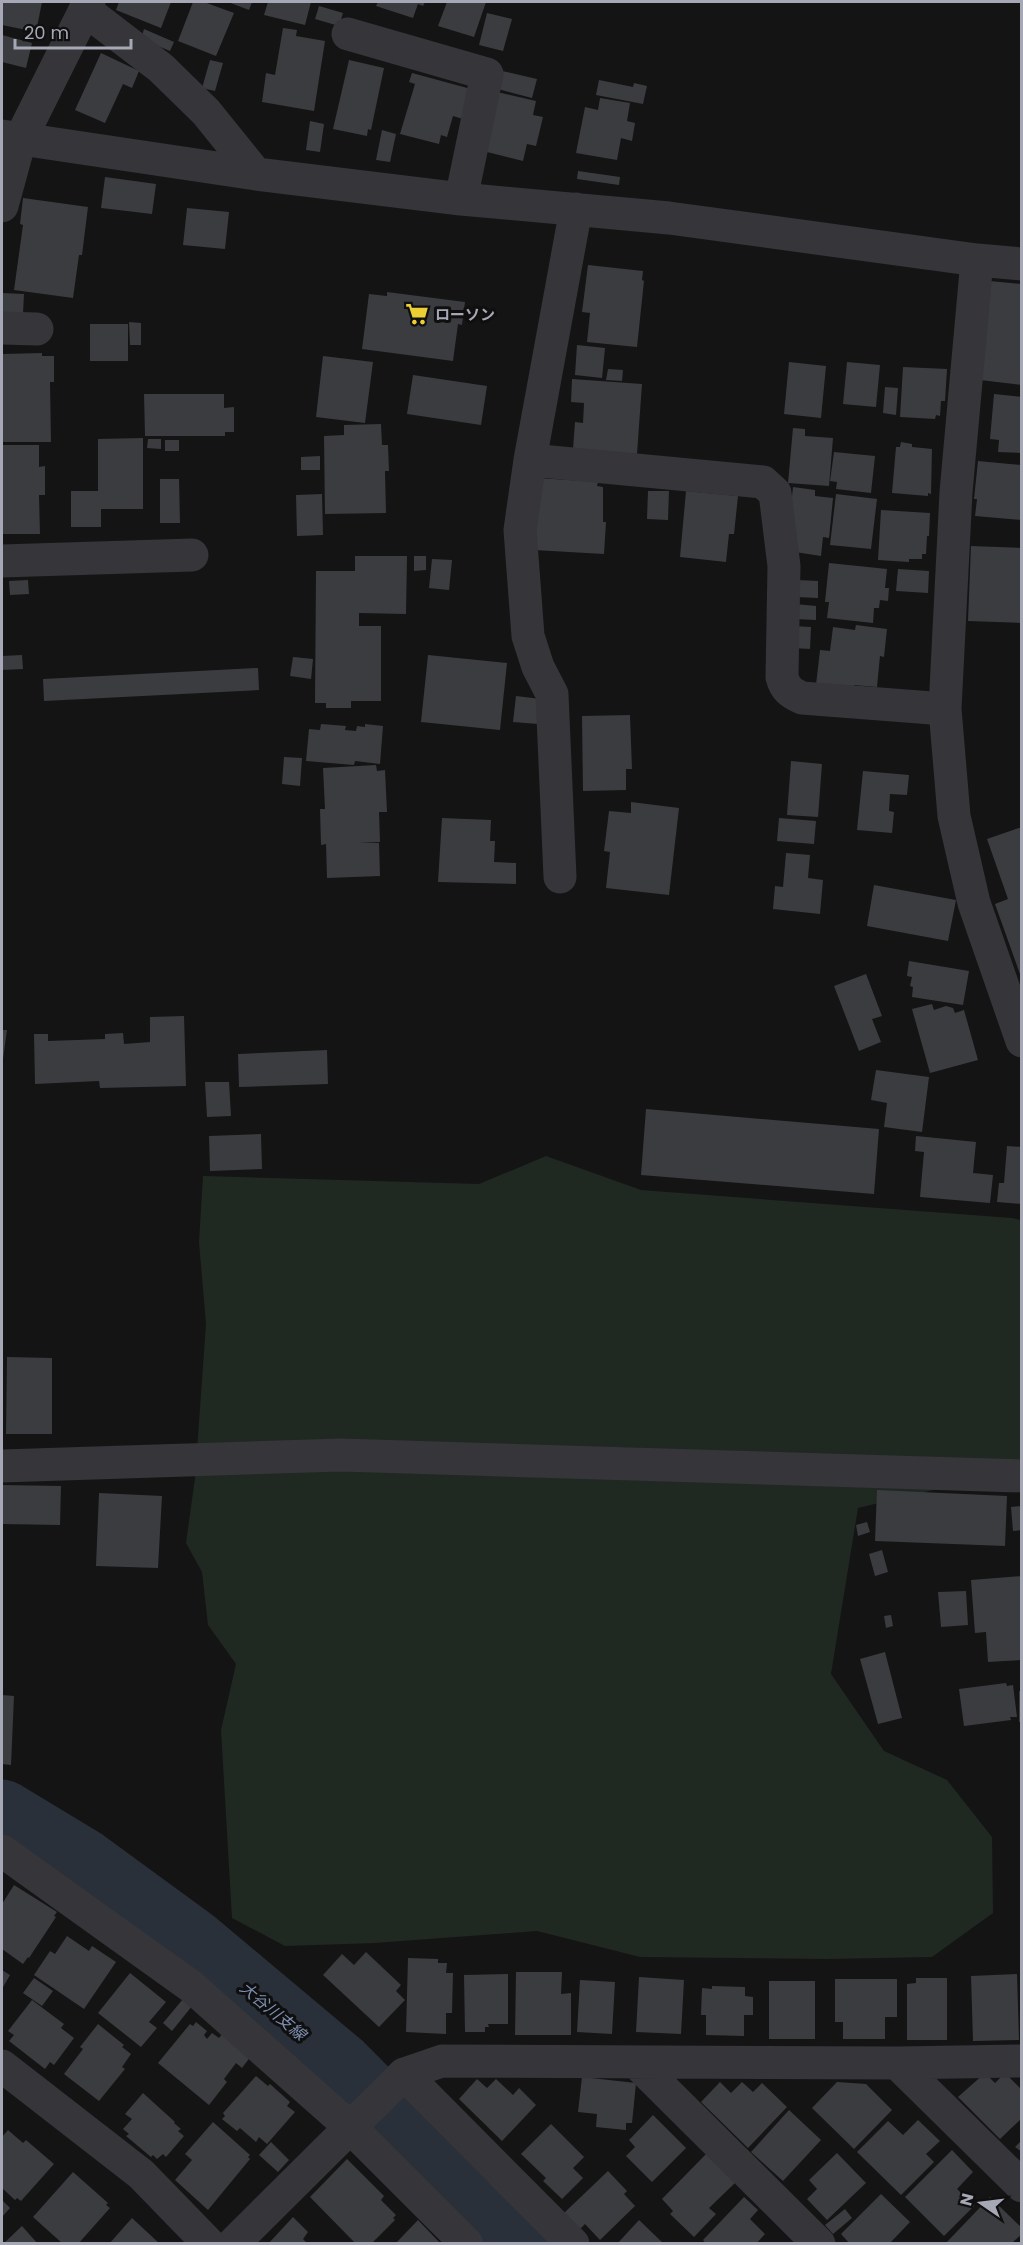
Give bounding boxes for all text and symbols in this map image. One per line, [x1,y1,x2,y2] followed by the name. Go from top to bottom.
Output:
[15,12,130,50] scale bar
[24,20,69,45] text: 20 m
[404,301,430,327] supermarket icon: ローソン
[435,304,495,325] place label: ローソン
[235,1976,313,2047] water label: 大谷川支線
[951,2173,1011,2233] north arrow
[954,2191,980,2208] text: N

